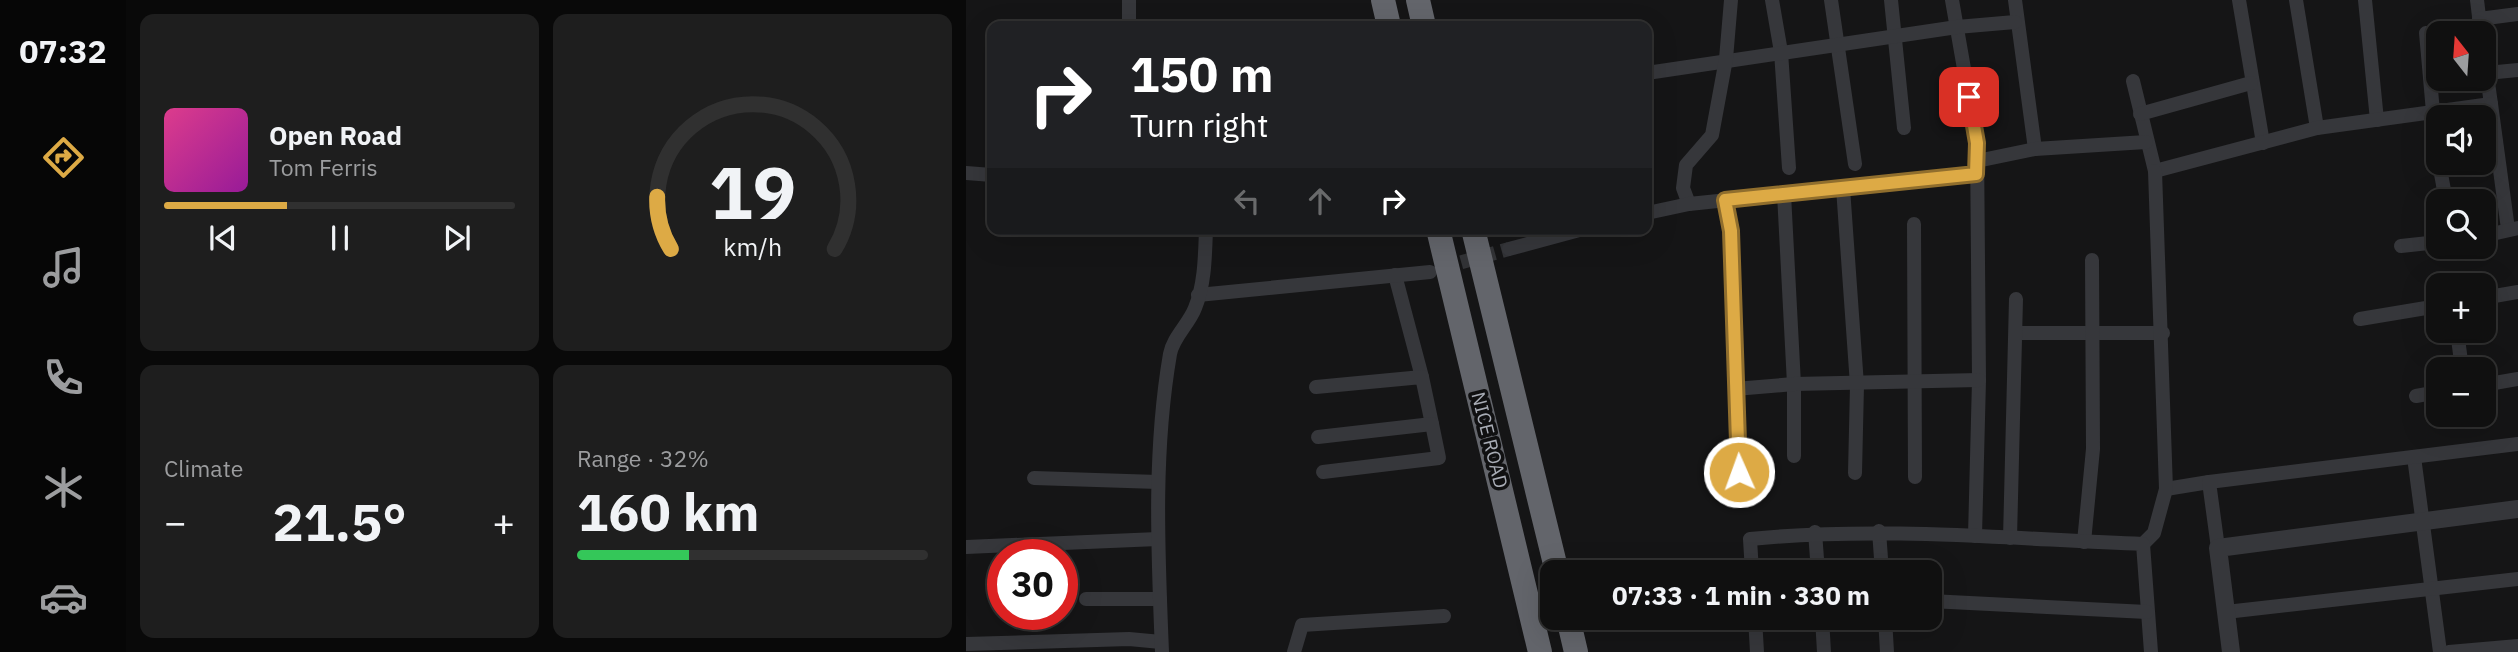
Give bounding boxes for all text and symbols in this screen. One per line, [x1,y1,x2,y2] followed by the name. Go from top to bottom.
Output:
[2426,21,2496,91] north arrow
[2426,21,2496,427] map controls
[19,30,107,72] text: 07:32
[1130,42,1274,105] text: 150 m
[1015,49,1106,140] icon: right
[1939,67,1999,127] pin
[1950,78,1988,116] icon: arrive
[1130,104,1268,146] text: Turn right
[2426,105,2496,175] button: sound
[269,118,402,152] text: Open Road
[39,133,88,182] icon: directions
[709,144,796,239] text: 19
[269,152,378,182] text: Tom Ferris
[1228,182,1266,220] icon: left
[1301,182,1339,220] icon: ahead
[1374,182,1412,220] icon: right
[2426,189,2496,259] button: search
[204,219,242,257] icon: previous
[321,219,359,257] icon: pause
[438,219,476,257] icon: next
[723,230,782,263] text: km/h
[39,243,88,292] icon: music
[2426,273,2496,343] button: +
[39,353,88,402] icon: phone
[2426,357,2496,427] button: −
[1466,389,1514,491] street label: NICE ROAD
[1702,435,1776,509] position arrow
[577,443,709,473] text: Range · 32%
[164,453,243,483] text: Climate
[39,463,88,512] icon: climate
[577,478,759,545] text: 160 km
[272,488,407,555] text: 21.5°
[164,497,187,546] text: −
[492,497,515,546] text: +
[987,539,1078,630] speed limit sign: 30
[39,573,88,622] icon: car
[1612,578,1870,612] text: 07:33 · 1 min · 330 m

